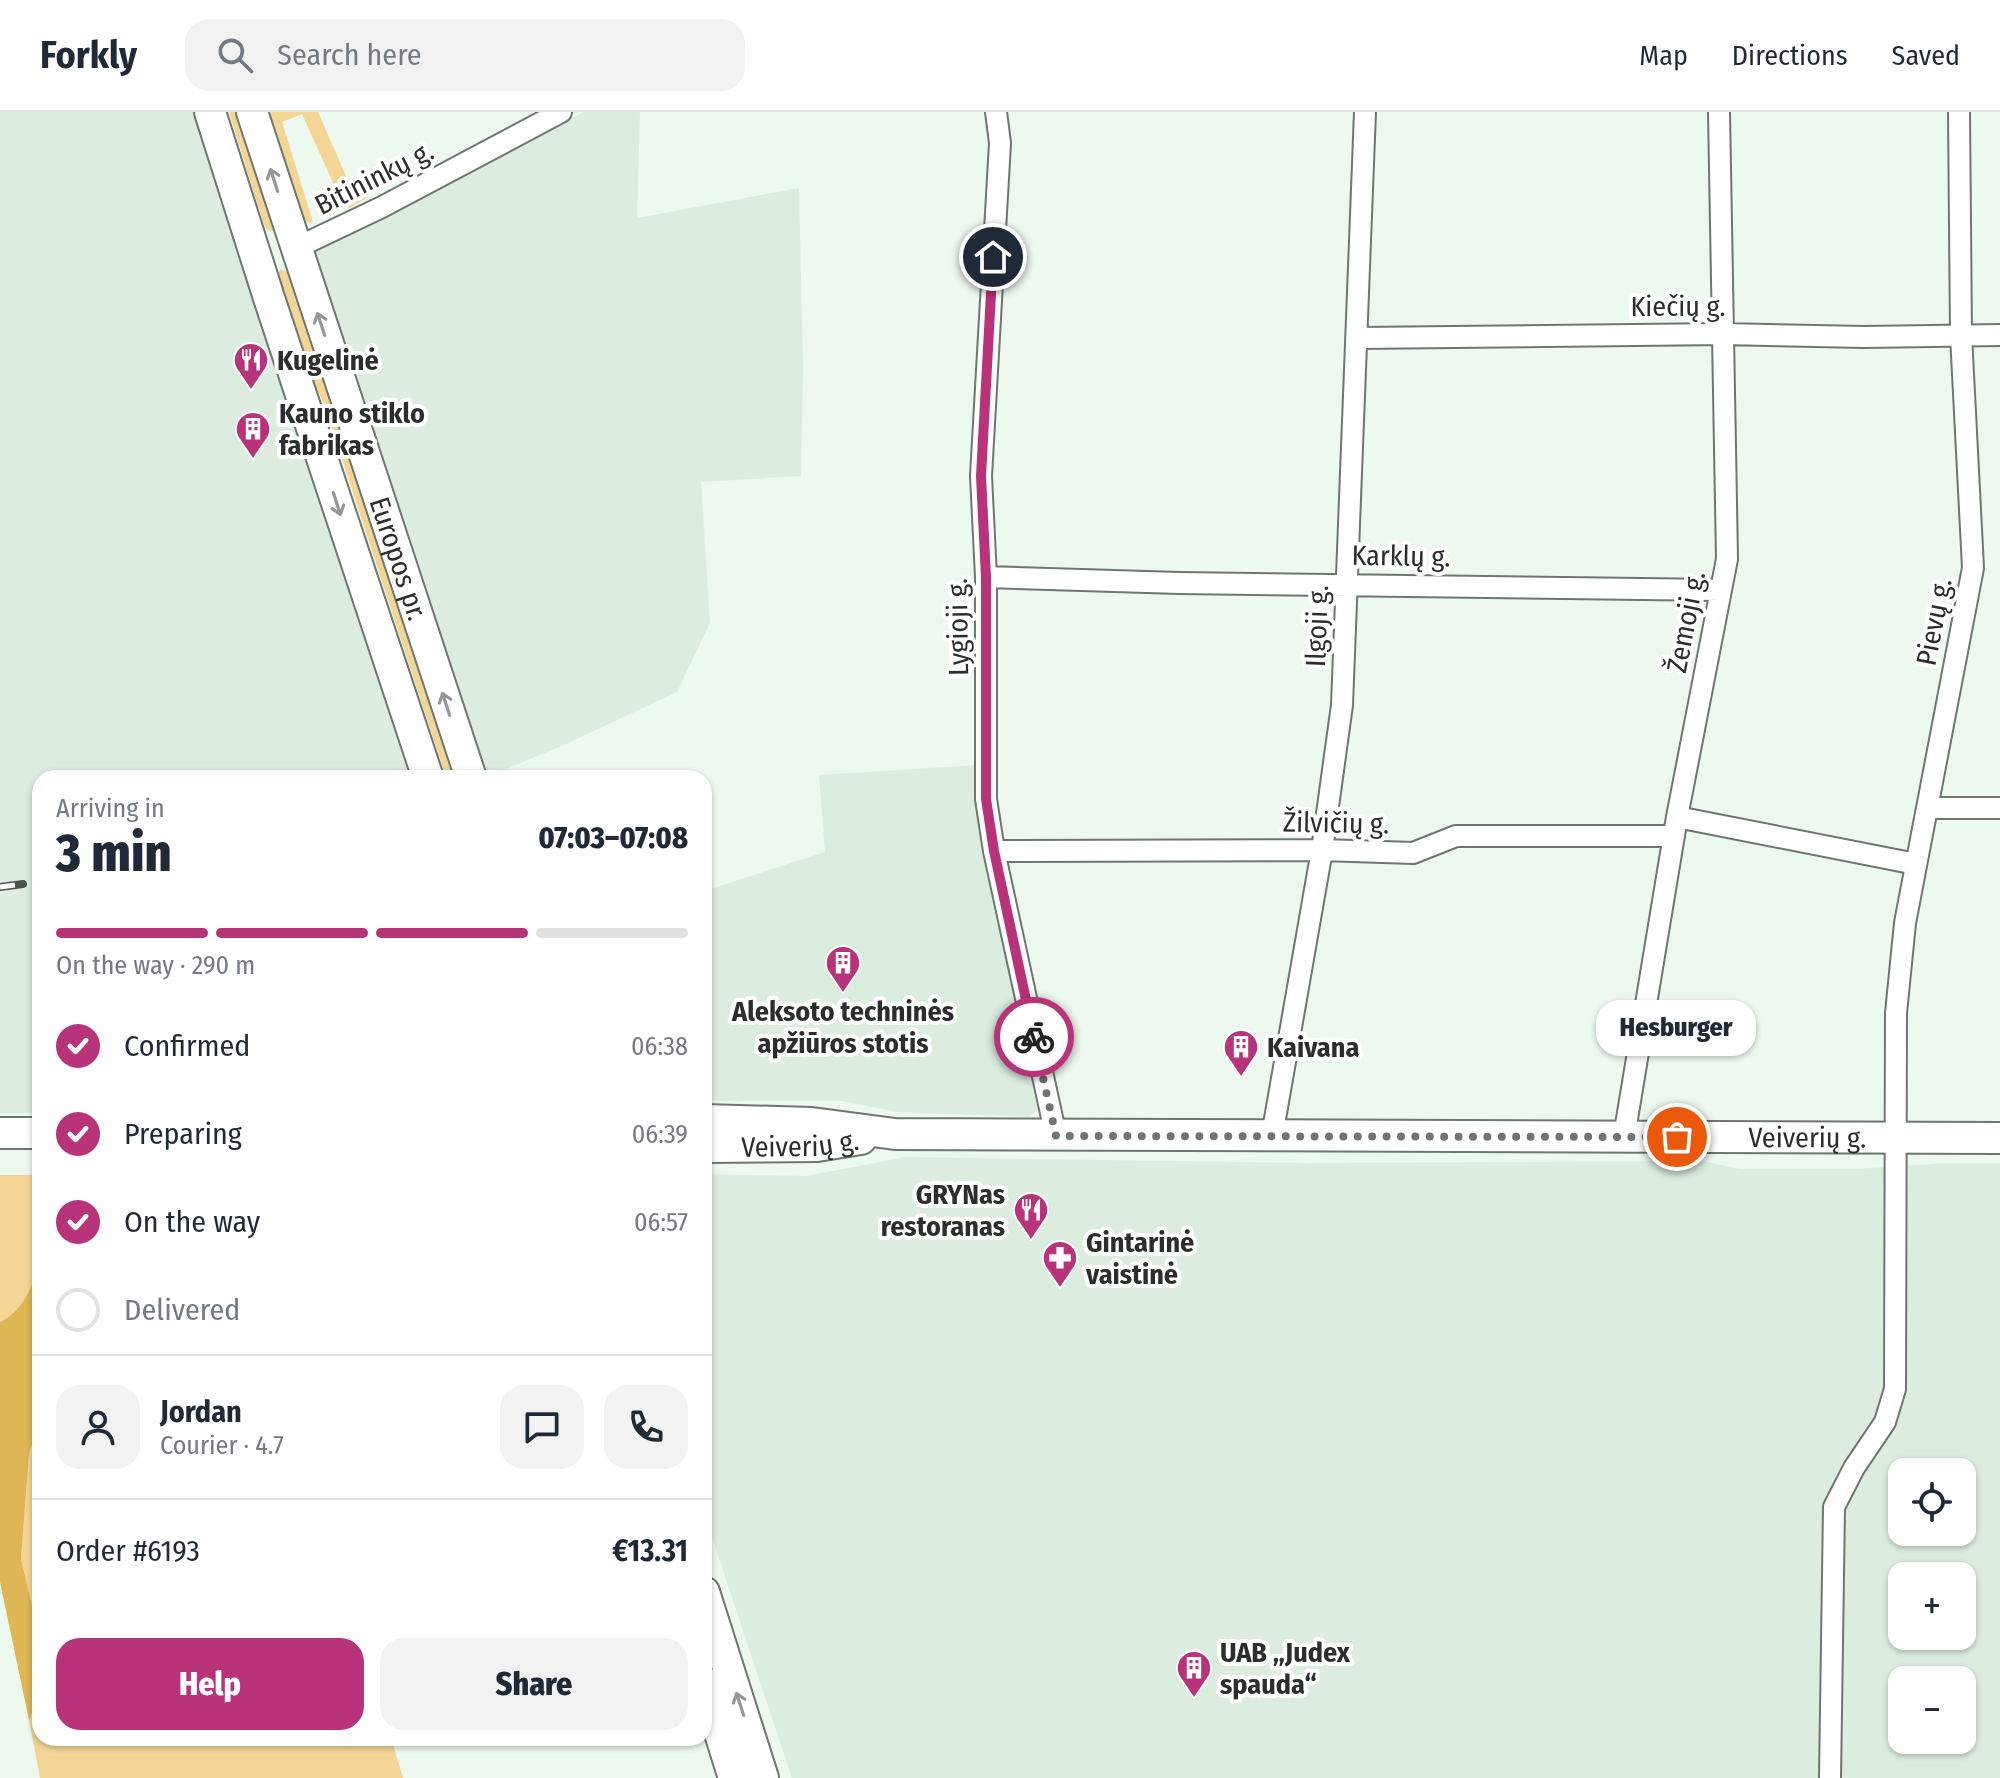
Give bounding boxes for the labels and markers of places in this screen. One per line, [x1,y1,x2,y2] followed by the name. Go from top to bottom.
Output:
[959,223,1027,291] pin
[232,341,270,391] restaurant icon: Kugelinė
[277,344,379,377] place label: Kugelinė
[279,397,425,462] place label: Kauno stiklo fabrikas
[234,410,272,460] building icon: Kauno stiklo fabrikas
[824,944,862,994] building icon: Aleksoto techninės apžiūros stotis
[731,995,954,1060] place label: Aleksoto techninės apžiūros stotis
[1597,1001,1757,1057] callout: Hesburger
[1222,1028,1260,1078] building icon: Kaivana
[1267,1031,1359,1064] place label: Kaivana
[1643,1103,1711,1171] pin
[881,1178,1005,1243] place label: GRYNas restoranas
[1012,1191,1050,1241] restaurant icon: GRYNas restoranas
[1085,1226,1194,1291] place label: Gintarinė vaistinė
[1041,1239,1079,1289] pharmacy icon: Gintarinė vaistinė
[1220,1636,1351,1701] place label: UAB „Judex spauda“
[1175,1649,1213,1699] building icon: UAB „Judex spauda“

